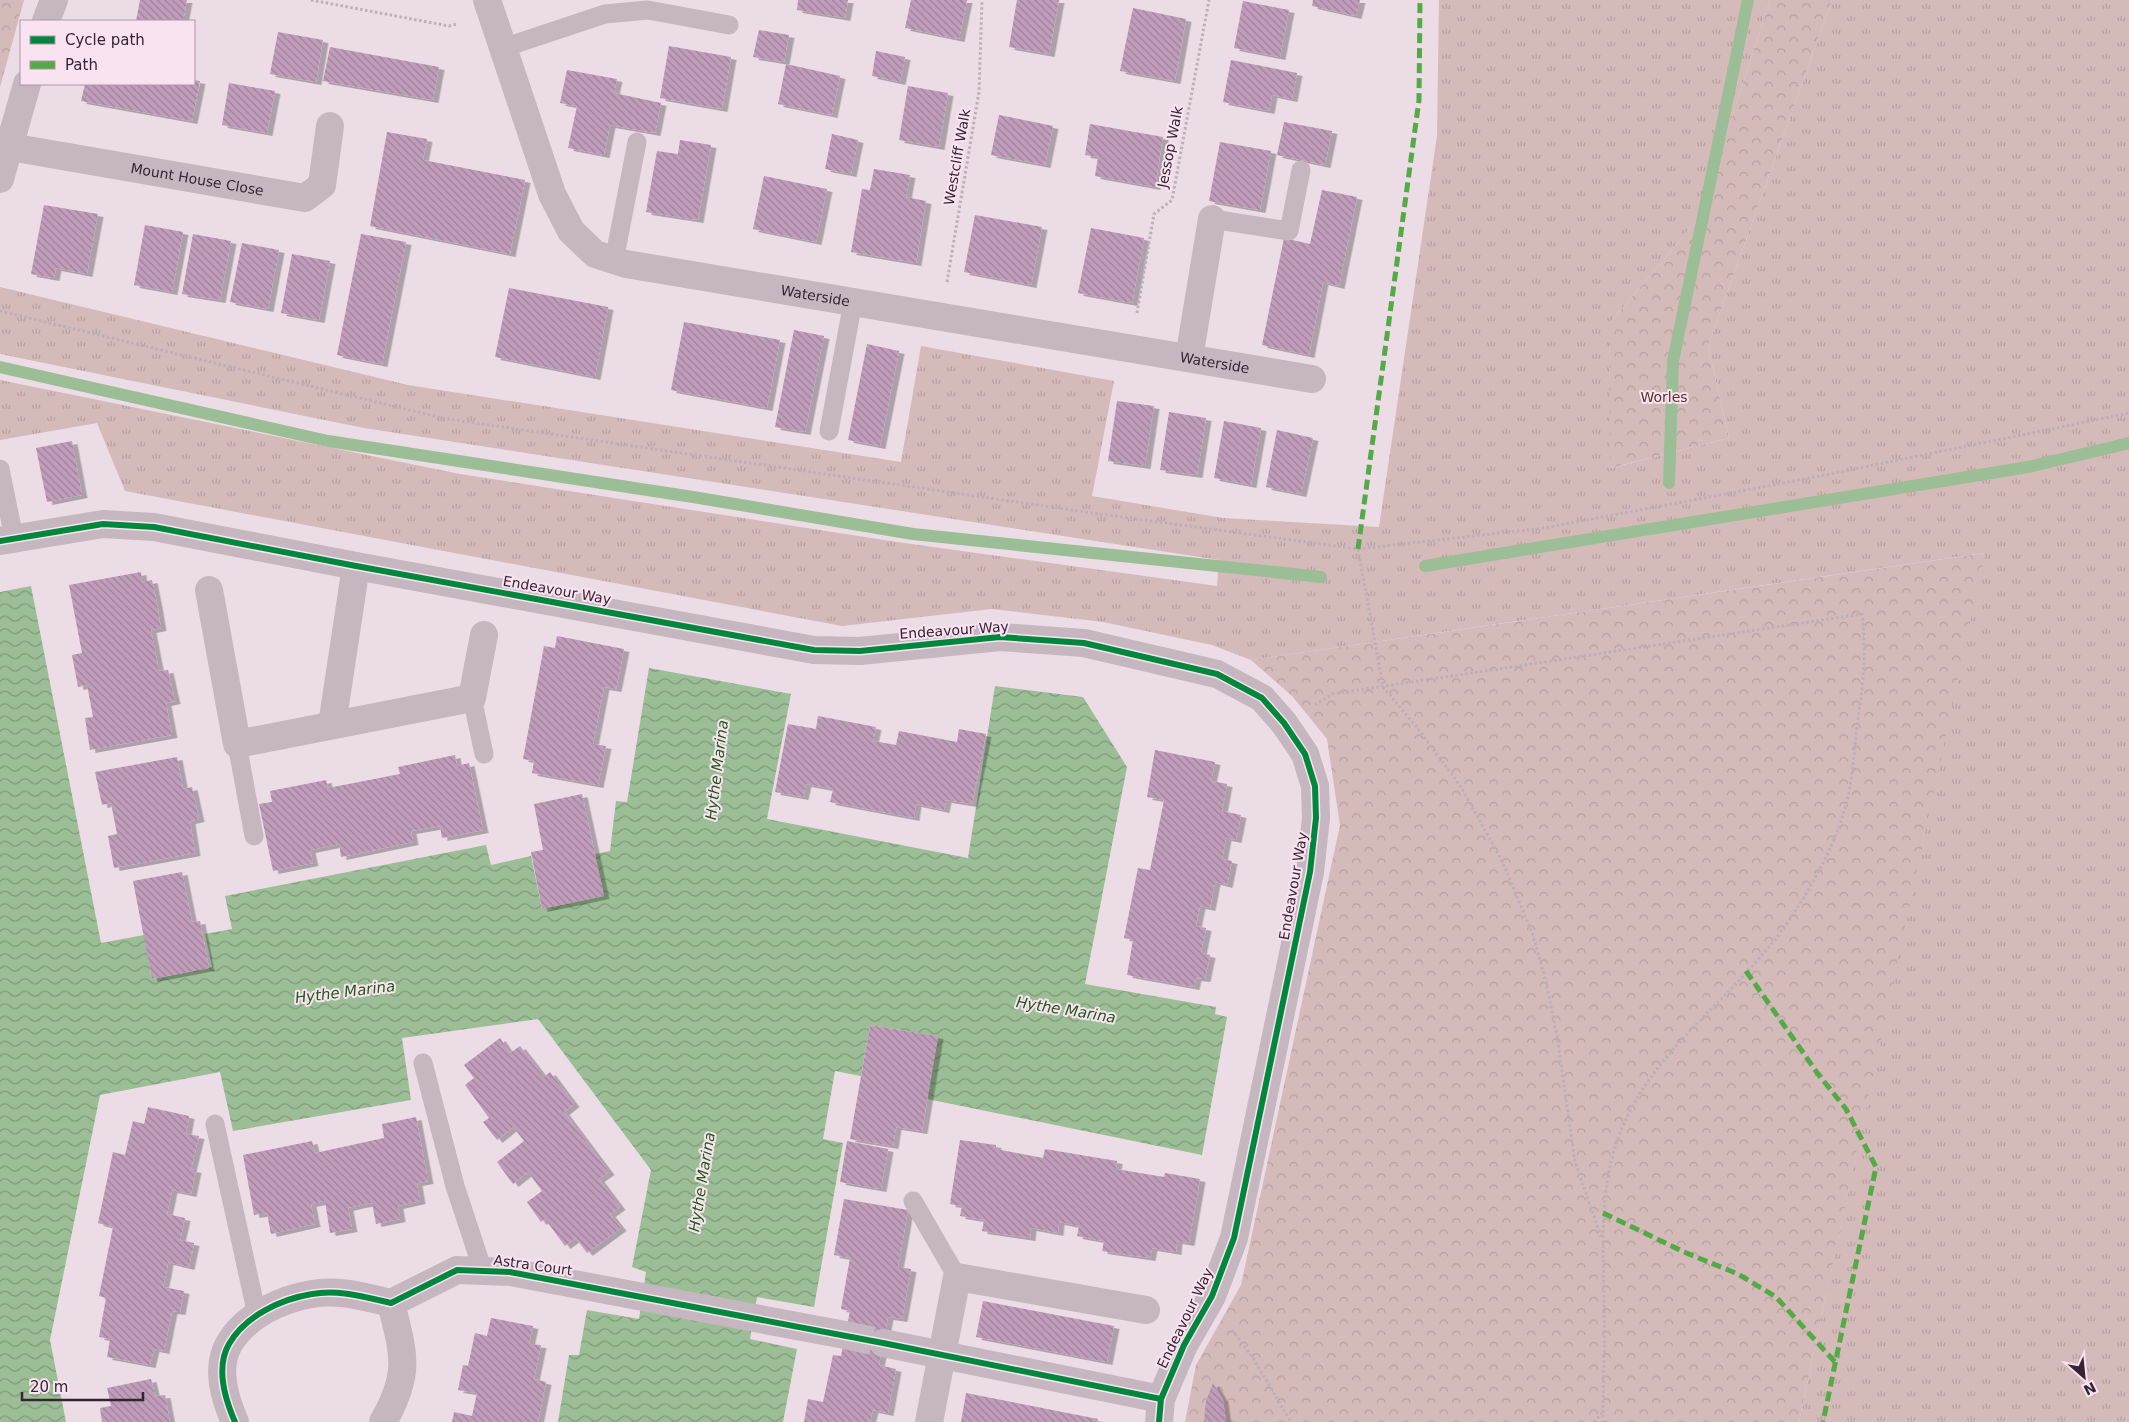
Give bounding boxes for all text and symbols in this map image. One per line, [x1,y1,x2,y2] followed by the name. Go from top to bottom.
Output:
[20,20,195,85] legend
[65,31,145,49] text: Cycle path
[65,56,98,74] text: Path
[1154,104,1186,190] street label: Jessop Walk
[941,107,973,206] street label: Westcliff Walk
[129,160,265,199] street label: Mount House Close
[779,282,851,309] street label: Waterside
[1179,349,1251,376] street label: Waterside
[1640,389,1688,405] park label: Worles
[502,573,612,607] street label: Endeavour Way
[899,618,1009,642] street label: Endeavour Way
[702,719,732,821] water label: Hythe Marina
[1276,831,1310,941] street label: Endeavour Way
[294,977,396,1007] water label: Hythe Marina
[1015,993,1117,1027] water label: Hythe Marina
[685,1131,719,1233] water label: Hythe Marina
[492,1252,574,1279] street label: Astra Court
[1154,1265,1216,1371] street label: Endeavour Way
[2059,1352,2109,1402] north arrow
[22,1370,144,1402] scale bar
[30,1378,68,1396] text: 20 m
[2081,1379,2099,1398] text: N

